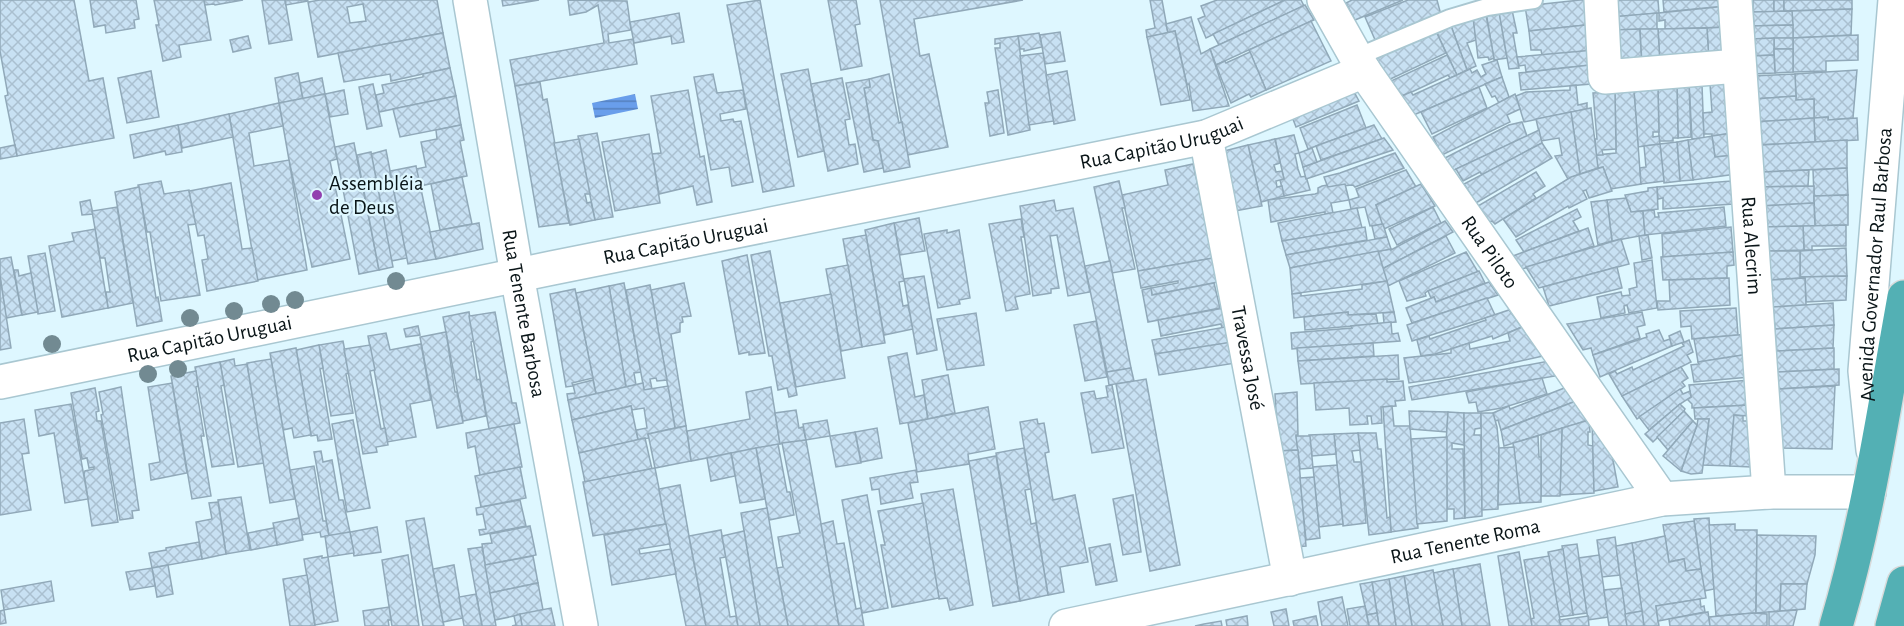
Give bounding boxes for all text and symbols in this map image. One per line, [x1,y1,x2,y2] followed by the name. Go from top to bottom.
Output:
[1078,113,1246,173] street label: Rua Capitão Uruguai
[1855,126,1896,403] street label: Avenida Governador Raul Barbosa
[329,173,424,218] place label: Assembléia de Deus
[310,188,324,202] marker: Assembléia de Deus
[1738,195,1765,295] street label: Rua Alecrim
[1457,212,1522,292] street label: Rua Piloto
[601,215,770,268] street label: Rua Capitão Uruguai
[498,228,549,400] street label: Rua Tenente Barbosa
[1227,304,1268,412] street label: Travessa José
[125,312,294,366] street label: Rua Capitão Uruguai
[1389,515,1542,568] street label: Rua Tenente Roma

